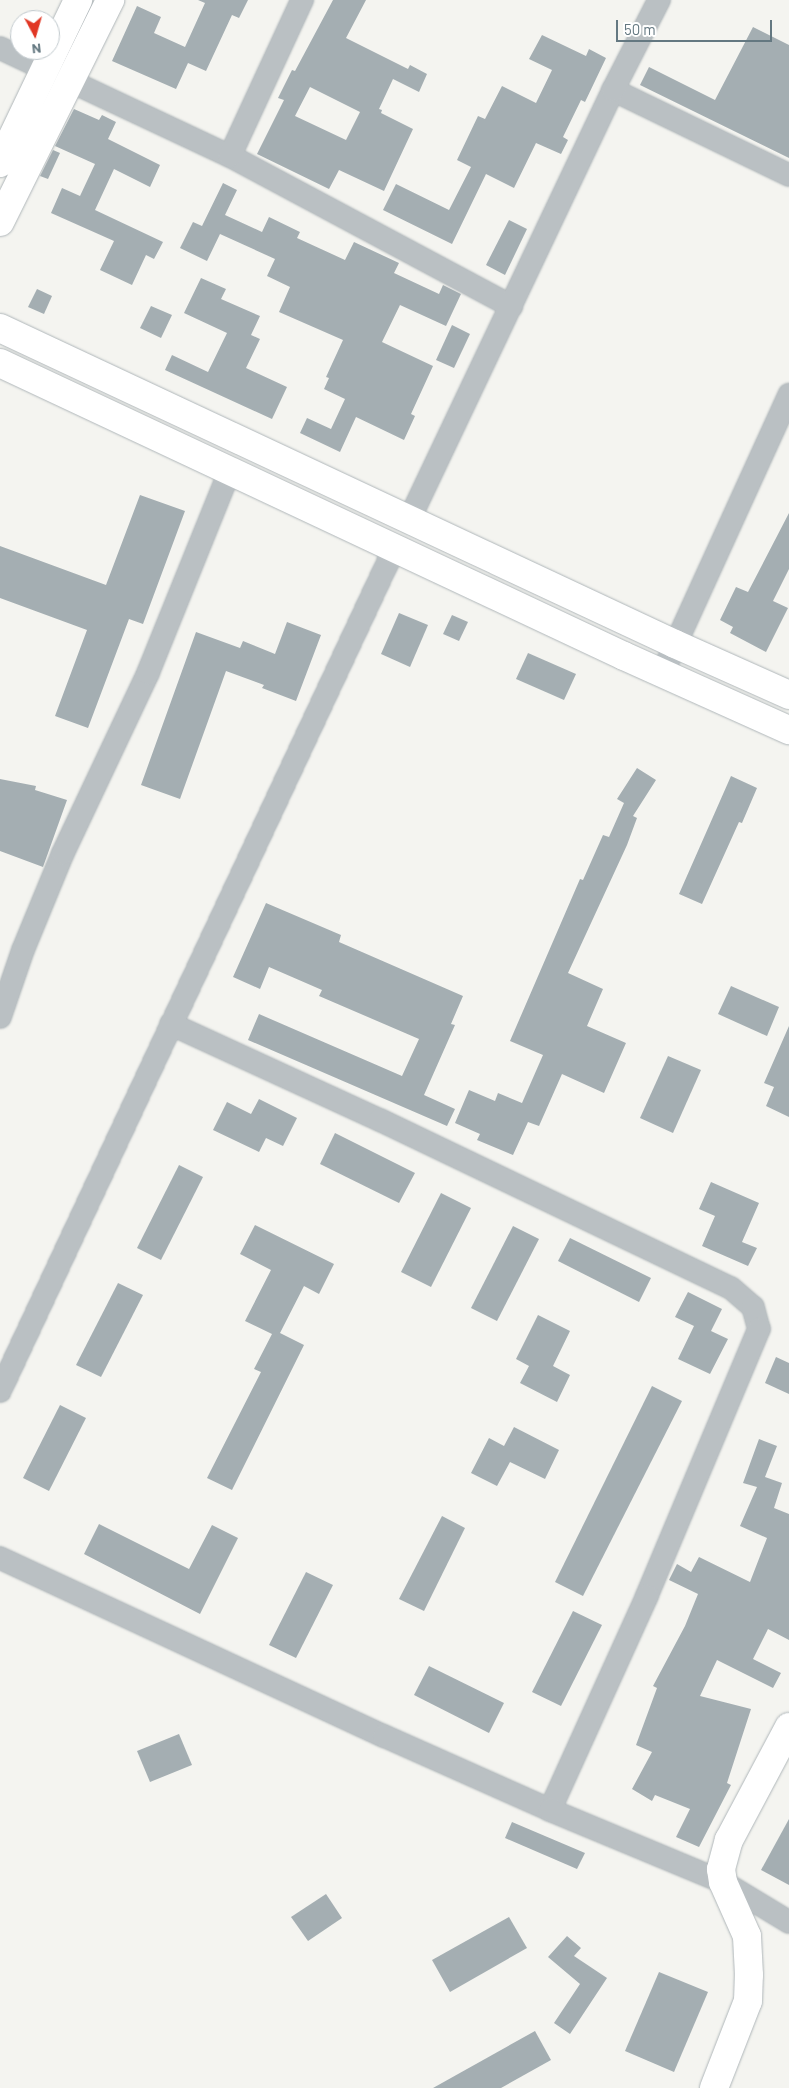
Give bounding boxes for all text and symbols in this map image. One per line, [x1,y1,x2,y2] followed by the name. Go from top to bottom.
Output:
[10,10,60,60] north arrow
[619,10,775,42] scale bar
[624,20,656,38] text: 50 m
[31,40,42,58] text: N

